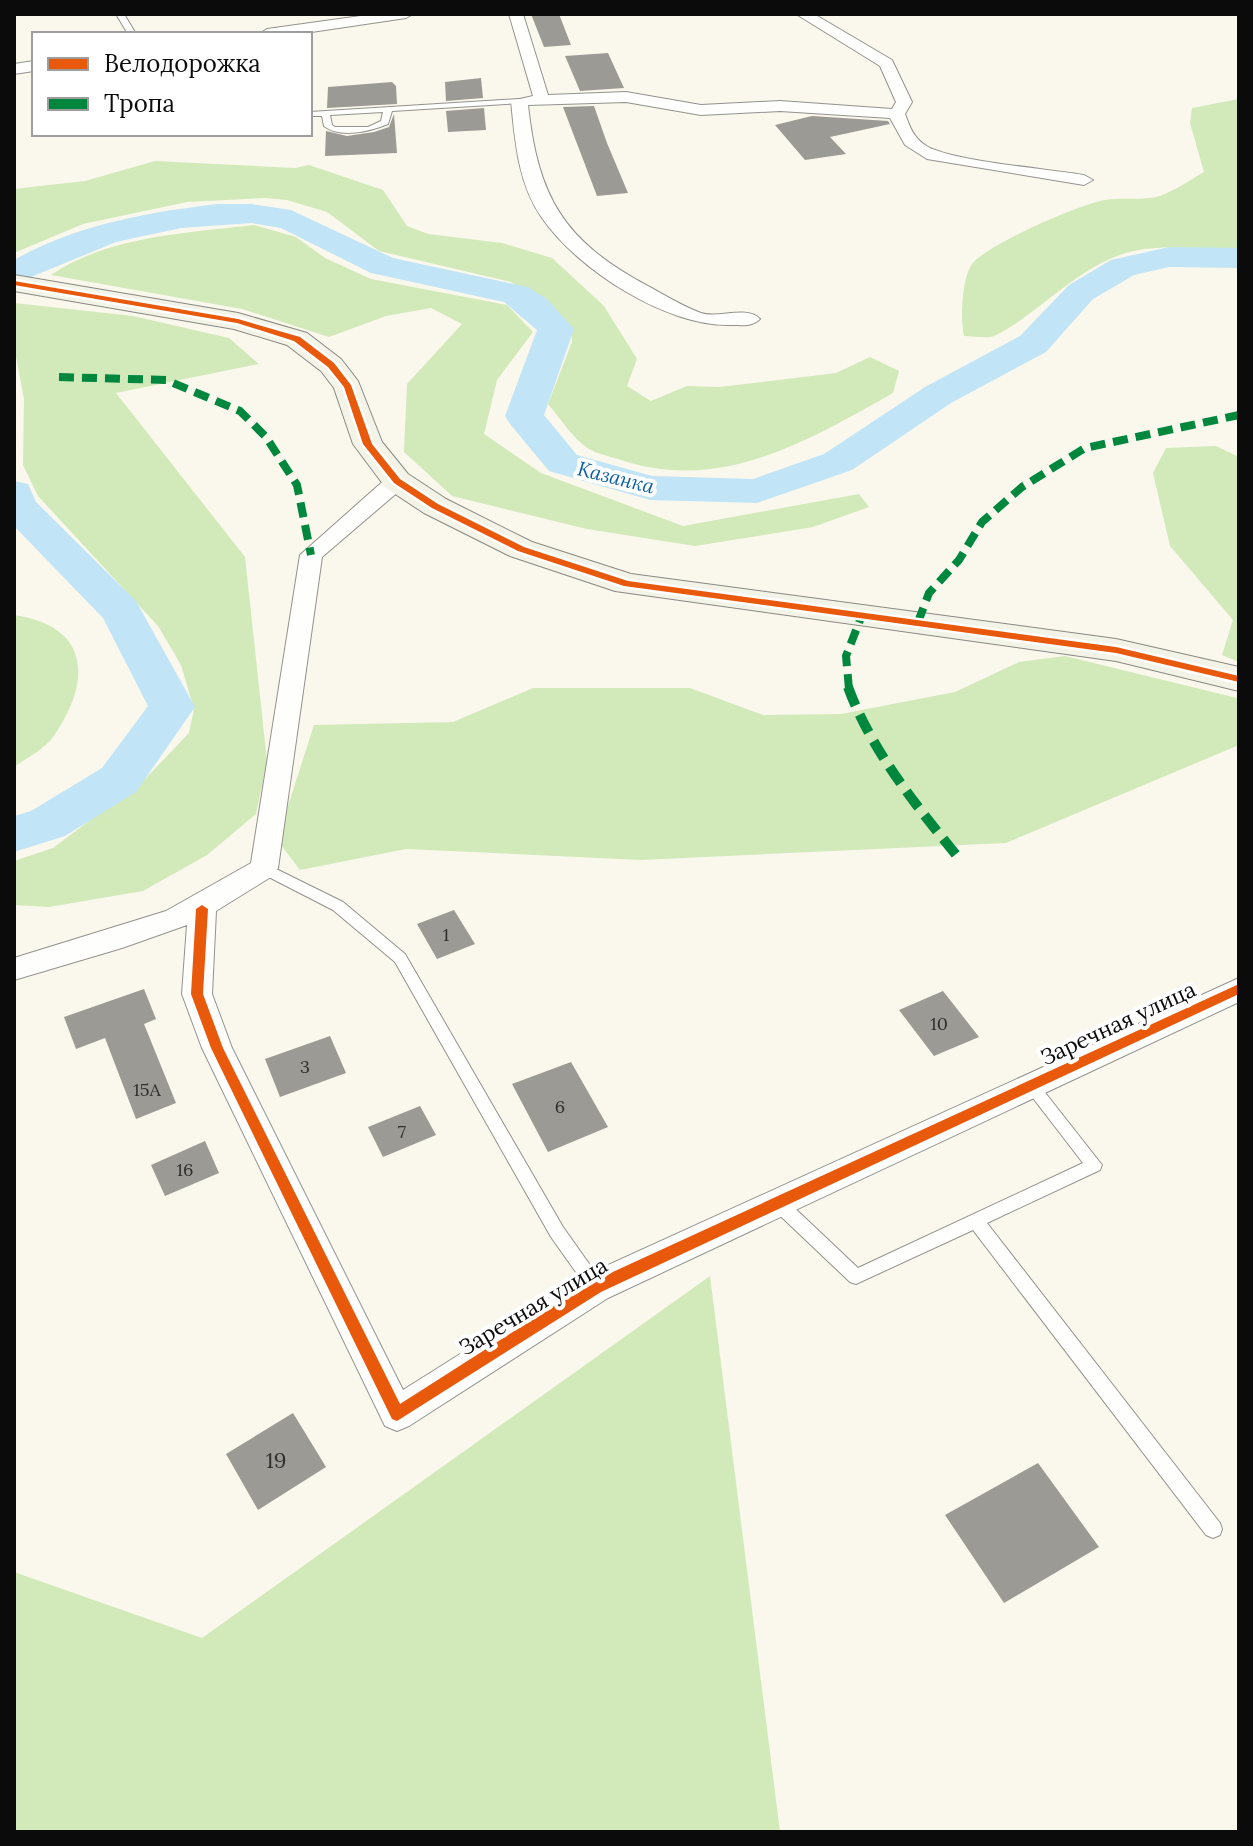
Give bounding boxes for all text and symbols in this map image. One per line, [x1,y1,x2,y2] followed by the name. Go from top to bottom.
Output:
[32,32,312,136] legend
[104,48,261,79] text: Велодорожка
[104,88,175,119] text: Тропа
[575,455,657,499] water label: Казанка
[443,923,449,946] house number: 1
[1036,975,1200,1071] street label: Заречная улица
[930,1012,948,1035] house number: 10
[300,1055,310,1078] house number: 3
[133,1078,162,1101] house number: 15А
[555,1095,565,1118] house number: 6
[398,1120,406,1143] house number: 7
[177,1158,193,1181] house number: 16
[454,1251,612,1361] street label: Заречная улица
[266,1446,286,1474] house number: 19

